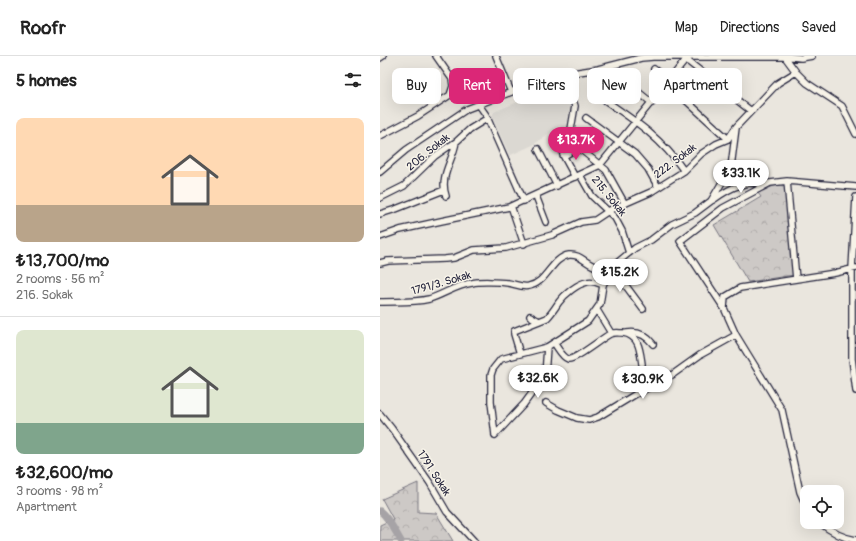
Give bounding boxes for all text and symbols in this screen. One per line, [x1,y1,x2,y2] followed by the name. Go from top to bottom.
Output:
[20,16,66,40] text: Roofr
[675,19,698,36] text: Map
[720,19,779,36] text: Directions
[801,19,836,36] text: Saved
[392,68,441,104] chip: Buy
[449,68,505,104] chip: Rent
[513,68,579,104] chip: Filters
[587,68,641,104] chip: New
[649,68,742,104] chip: Apartment
[342,69,364,91] icon: filters
[16,70,77,91] text: 5 homes
[543,127,609,161] pin: ₺13.7K
[404,130,452,173] street label: 206. Sokak
[557,132,595,148] text: ₺13.7K
[651,141,699,181] street label: 222. Sokak
[154,144,226,216] icon: home
[708,160,774,194] pin: ₺33.1K
[722,165,760,181] text: ₺33.1K
[589,173,629,219] street label: 215. Sokak
[16,250,109,271] text: ₺13,700/mo
[587,259,653,293] pin: ₺15.2K
[601,264,639,280] text: ₺15.2K
[410,268,473,298] street label: 1791/3. Sokak
[16,271,104,287] text: 2 rooms · 56 m²
[16,287,73,303] text: 216. Sokak
[154,356,226,428] icon: home
[505,365,571,399] pin: ₺32.6K
[610,366,676,400] pin: ₺30.9K
[518,370,558,386] text: ₺32.6K
[622,371,664,387] text: ₺30.9K
[415,448,454,498] street label: 1791. Sokak
[16,462,113,483] text: ₺32,600/mo
[16,483,103,499] text: 3 rooms · 98 m²
[800,485,844,529] map controls
[800,485,844,529] button: locate
[16,499,77,515] text: Apartment

